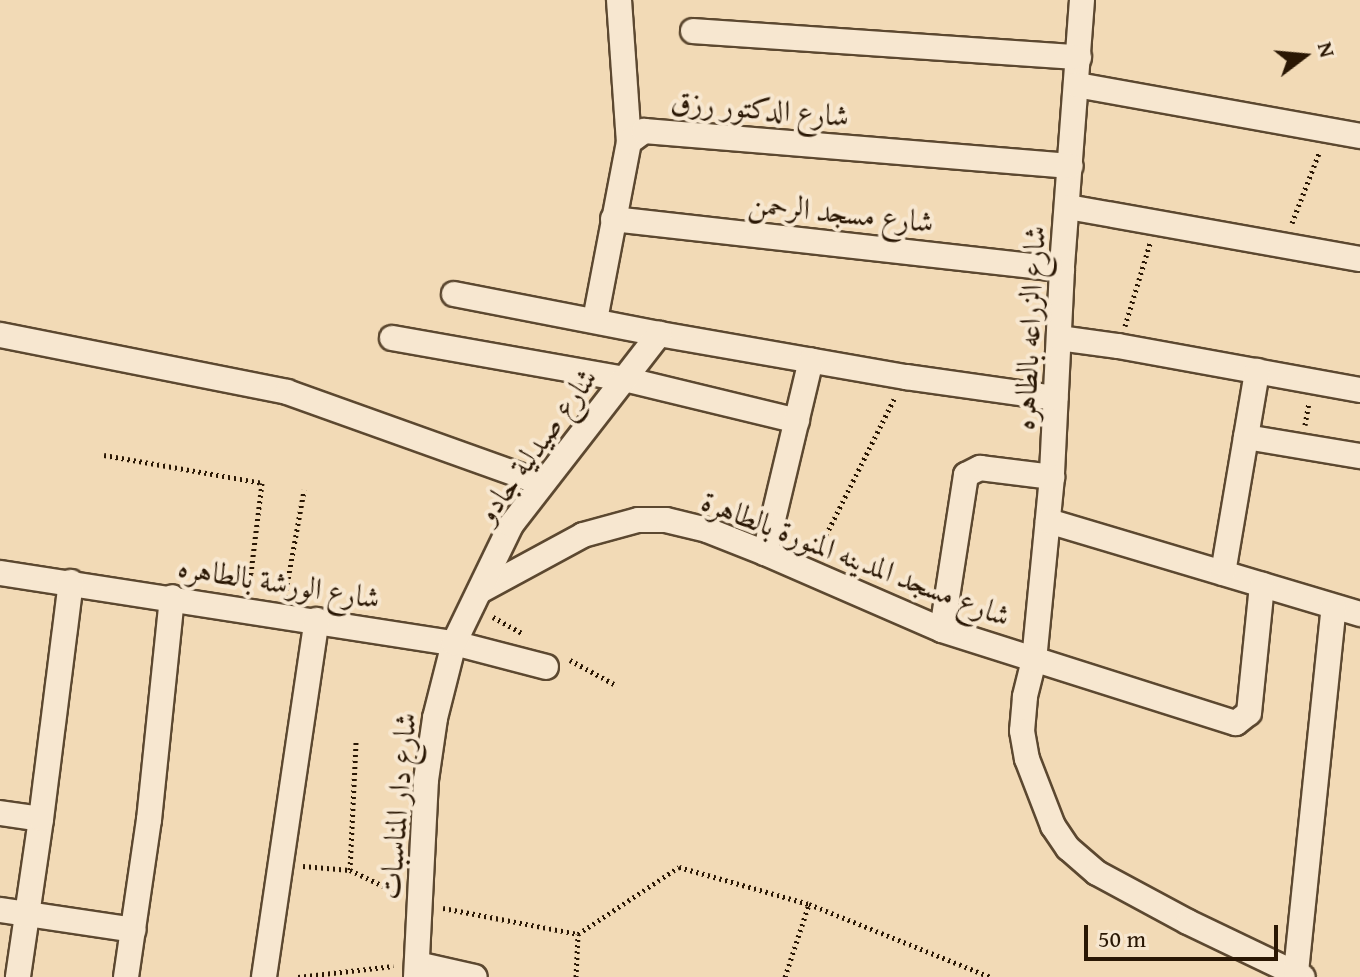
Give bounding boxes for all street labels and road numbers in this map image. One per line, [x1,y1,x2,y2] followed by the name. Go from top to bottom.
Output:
[669,82,851,134] street label: شارع الدكتور رزق
[747,184,935,240] street label: شارع مسجد الرحمن
[1006,225,1052,431] street label: شارع الزراعه بالطاهره
[468,361,604,529] street label: شارع صيدلية جادو
[696,482,1016,634] street label: شارع مسجد المدينه المنورة بالطاهرة
[175,548,383,616] street label: شارع الورشة بالطاهره
[371,711,423,901] street label: شارع دار المناسبات

